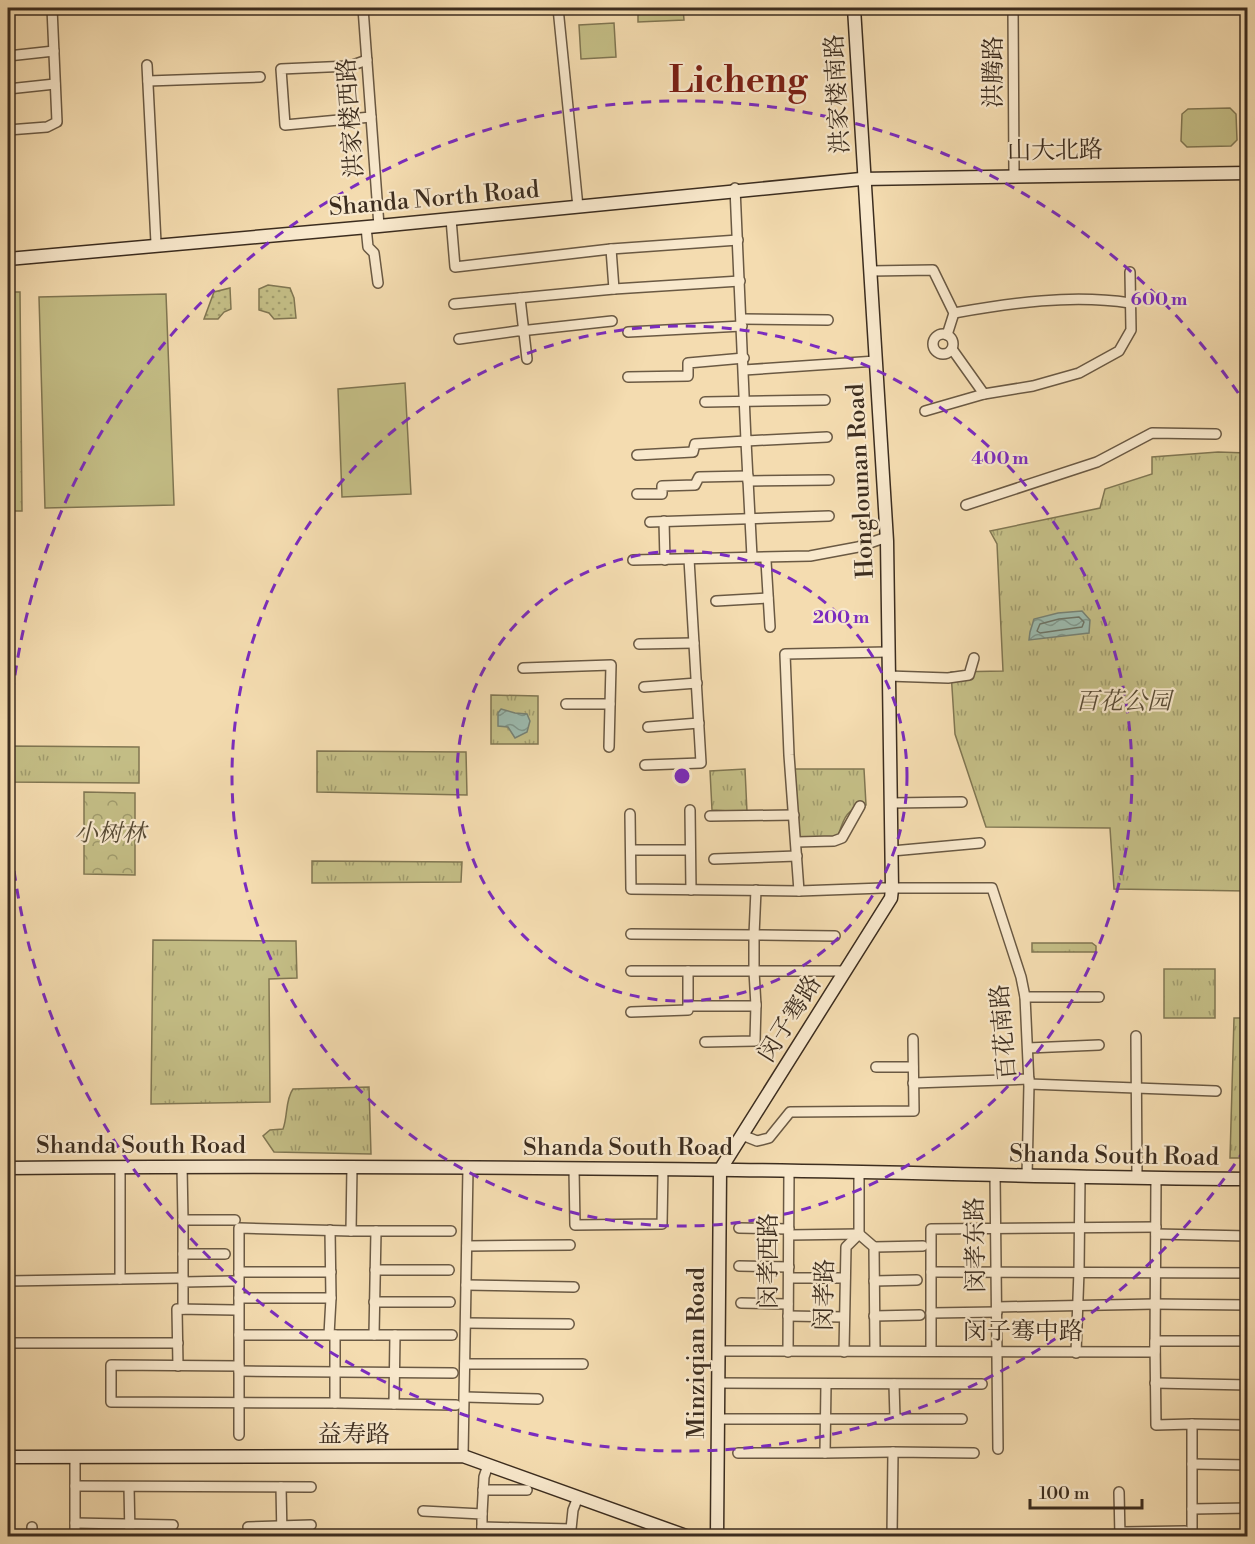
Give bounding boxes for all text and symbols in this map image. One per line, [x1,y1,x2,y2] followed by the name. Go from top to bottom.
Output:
[820,33,856,155] street label: 洪家楼南路
[979,36,1009,108] street label: 洪腾路
[332,57,370,179] street label: 洪家楼西路
[669,59,809,104] district label: Licheng
[1007,135,1103,167] street label: 山大北路
[328,175,541,223] street label: Shanda North Road
[1131,288,1188,311] text: 600 m
[841,382,881,579] street label: Honglounan Road
[971,447,1029,470] text: 400 m
[813,606,870,629] text: 200 m
[1075,687,1175,717] park label: 百花公园
[672,766,692,786] centre of rings
[74,819,149,849] park label: 小树林
[752,970,828,1068] street label: 闵子骞路
[985,983,1023,1081] street label: 百花南路
[36,1131,246,1161] street label: Shanda South Road
[523,1133,733,1163] street label: Shanda South Road
[1009,1139,1220,1173] street label: Shanda South Road
[960,1197,992,1293] street label: 闵孝东路
[754,1213,784,1309] street label: 闵孝西路
[809,1259,841,1331] street label: 闵孝路
[682,1267,712,1439] street label: Minziqian Road
[963,1317,1083,1347] street label: 闵子骞中路
[318,1420,390,1450] street label: 益寿路
[1030,1472,1142,1510] scale bar
[1039,1482,1090,1505] text: 100 m

